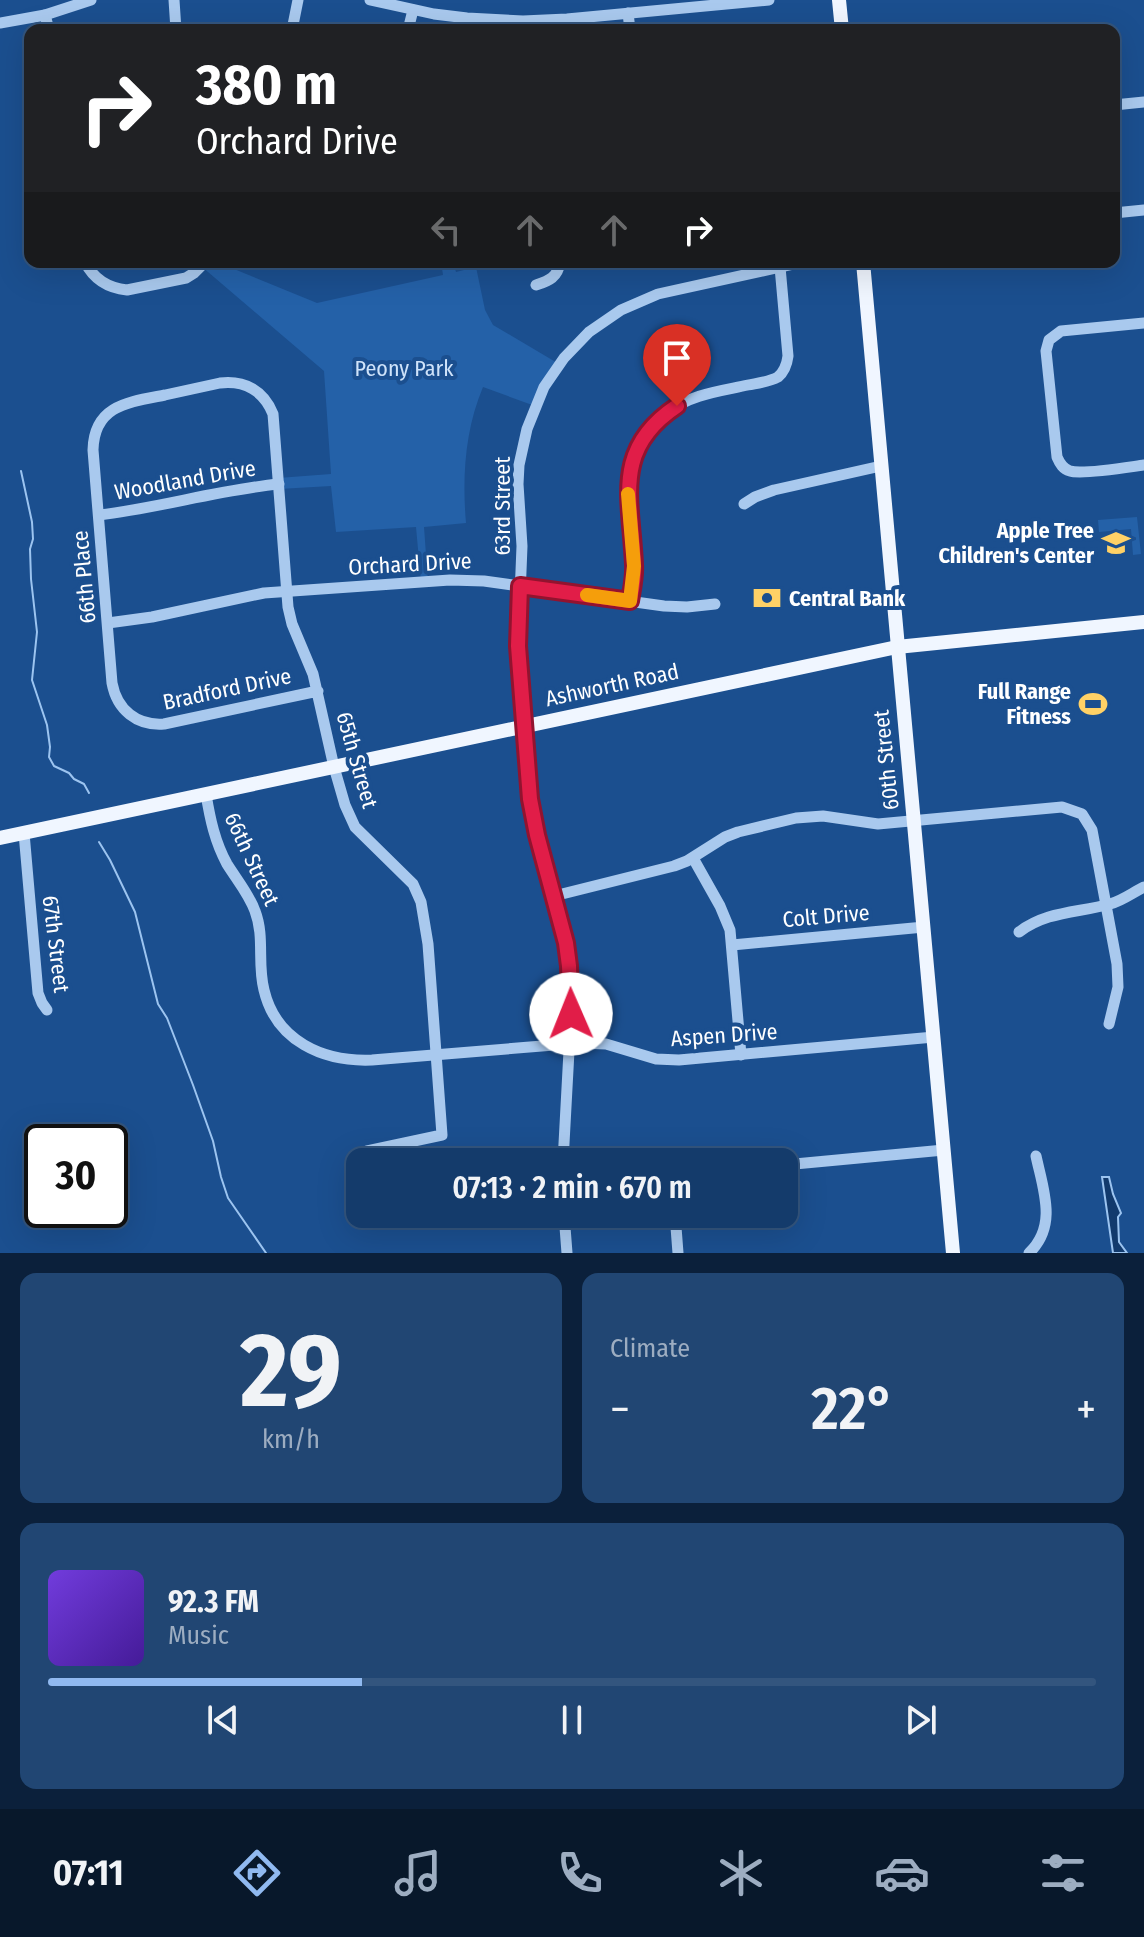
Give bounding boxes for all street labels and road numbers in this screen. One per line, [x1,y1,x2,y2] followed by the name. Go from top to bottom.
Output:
[112,454,258,506] street label: Woodland Drive
[489,456,516,555] street label: 63rd Street
[66,529,102,625] street label: 66th Place
[348,547,472,581] street label: Orchard Drive
[543,658,681,712] street label: Ashworth Road
[160,662,294,716] street label: Bradford Drive
[867,708,905,811] street label: 60th Street
[330,709,384,812] street label: 65th Street
[219,808,286,911] street label: 66th Street
[37,894,75,995] street label: 67th Street
[781,899,871,933] street label: Colt Drive
[670,1018,778,1052] street label: Aspen Drive

